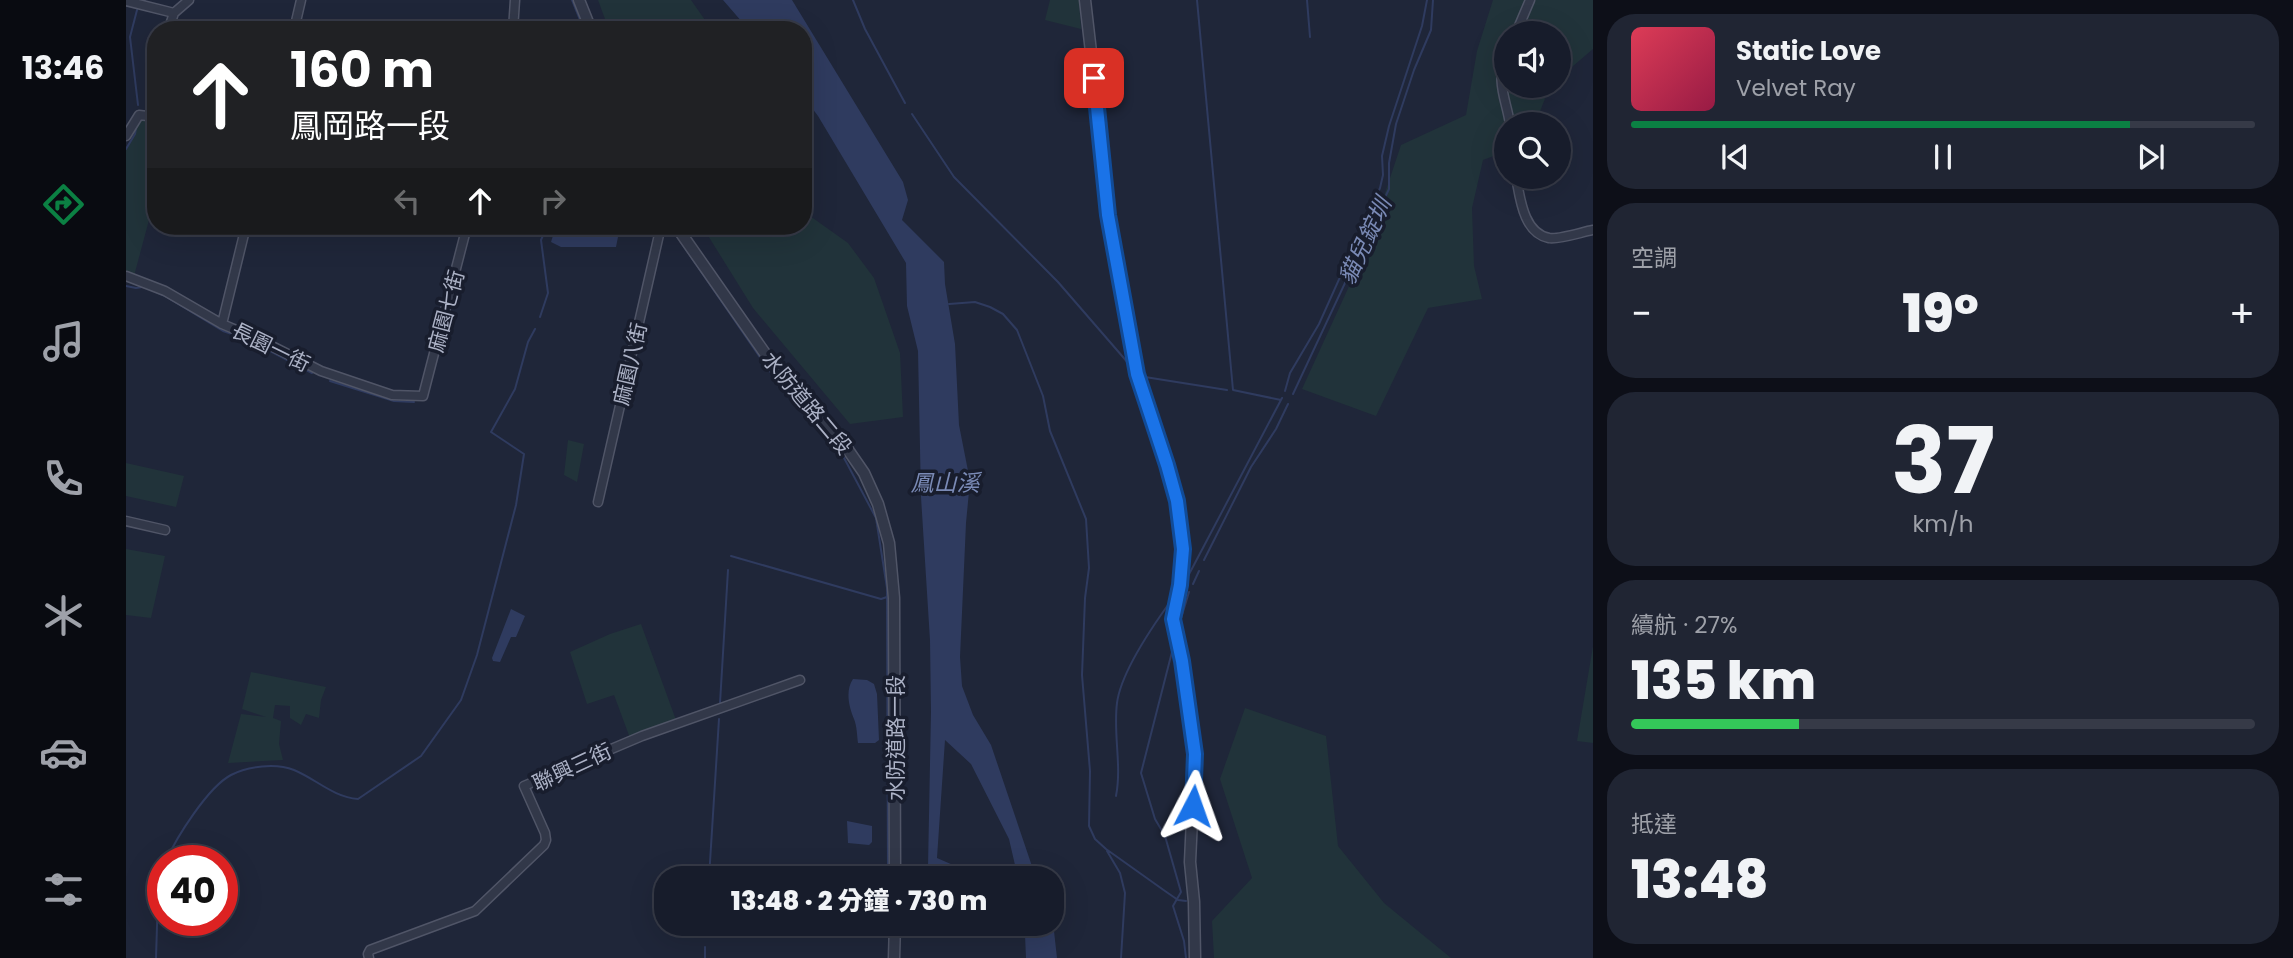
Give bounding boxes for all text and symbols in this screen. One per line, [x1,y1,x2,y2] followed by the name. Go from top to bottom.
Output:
[1494,21,1571,189] map controls
[1494,21,1571,98] button: sound
[1736,33,1881,69] text: Static Love
[290,36,434,104] text: 160 m
[22,45,104,90] text: 13:46
[1064,48,1124,108] pin
[175,49,266,140] icon: ahead
[1075,59,1113,97] icon: arrive
[1736,72,1856,104] text: Velvet Ray
[290,103,450,148] text: 鳳岡路一段
[1494,112,1571,189] button: search
[1716,138,1754,176] icon: previous
[1924,138,1962,176] icon: pause
[2132,138,2170,176] icon: next
[39,180,88,229] icon: directions
[388,182,426,220] icon: left
[461,182,499,220] icon: ahead
[534,182,572,220] icon: right
[1331,190,1400,289] water label: 貓兒錠圳
[1631,242,1677,274] text: 空調
[421,267,471,355] street label: 麻園七街
[1902,277,1979,350] text: 19°
[1631,287,1652,340] text: −
[2229,287,2255,340] text: +
[227,316,315,378] street label: 長園一街
[39,317,88,366] icon: music
[606,320,654,408] street label: 麻園八街
[755,345,859,461] street label: 水防道路二段
[1891,397,1995,525] text: 37
[39,454,88,503] icon: phone
[911,467,983,499] water label: 鳳山溪
[1912,508,1974,540] text: km/h
[39,591,88,640] icon: climate
[1631,609,1737,641] text: 續航 · 27%
[1631,644,1816,717] text: 135 km
[881,675,910,801] street label: 水防道路一段
[39,728,88,777] icon: car
[528,736,616,798] street label: 聯興三街
[1156,769,1230,843] position arrow
[1631,808,1677,840] text: 抵達
[1631,843,1768,916] text: 13:48
[147,845,238,936] speed limit sign: 40
[39,865,88,914] icon: filters
[731,883,987,919] text: 13:48 · 2 分鐘 · 730 m

